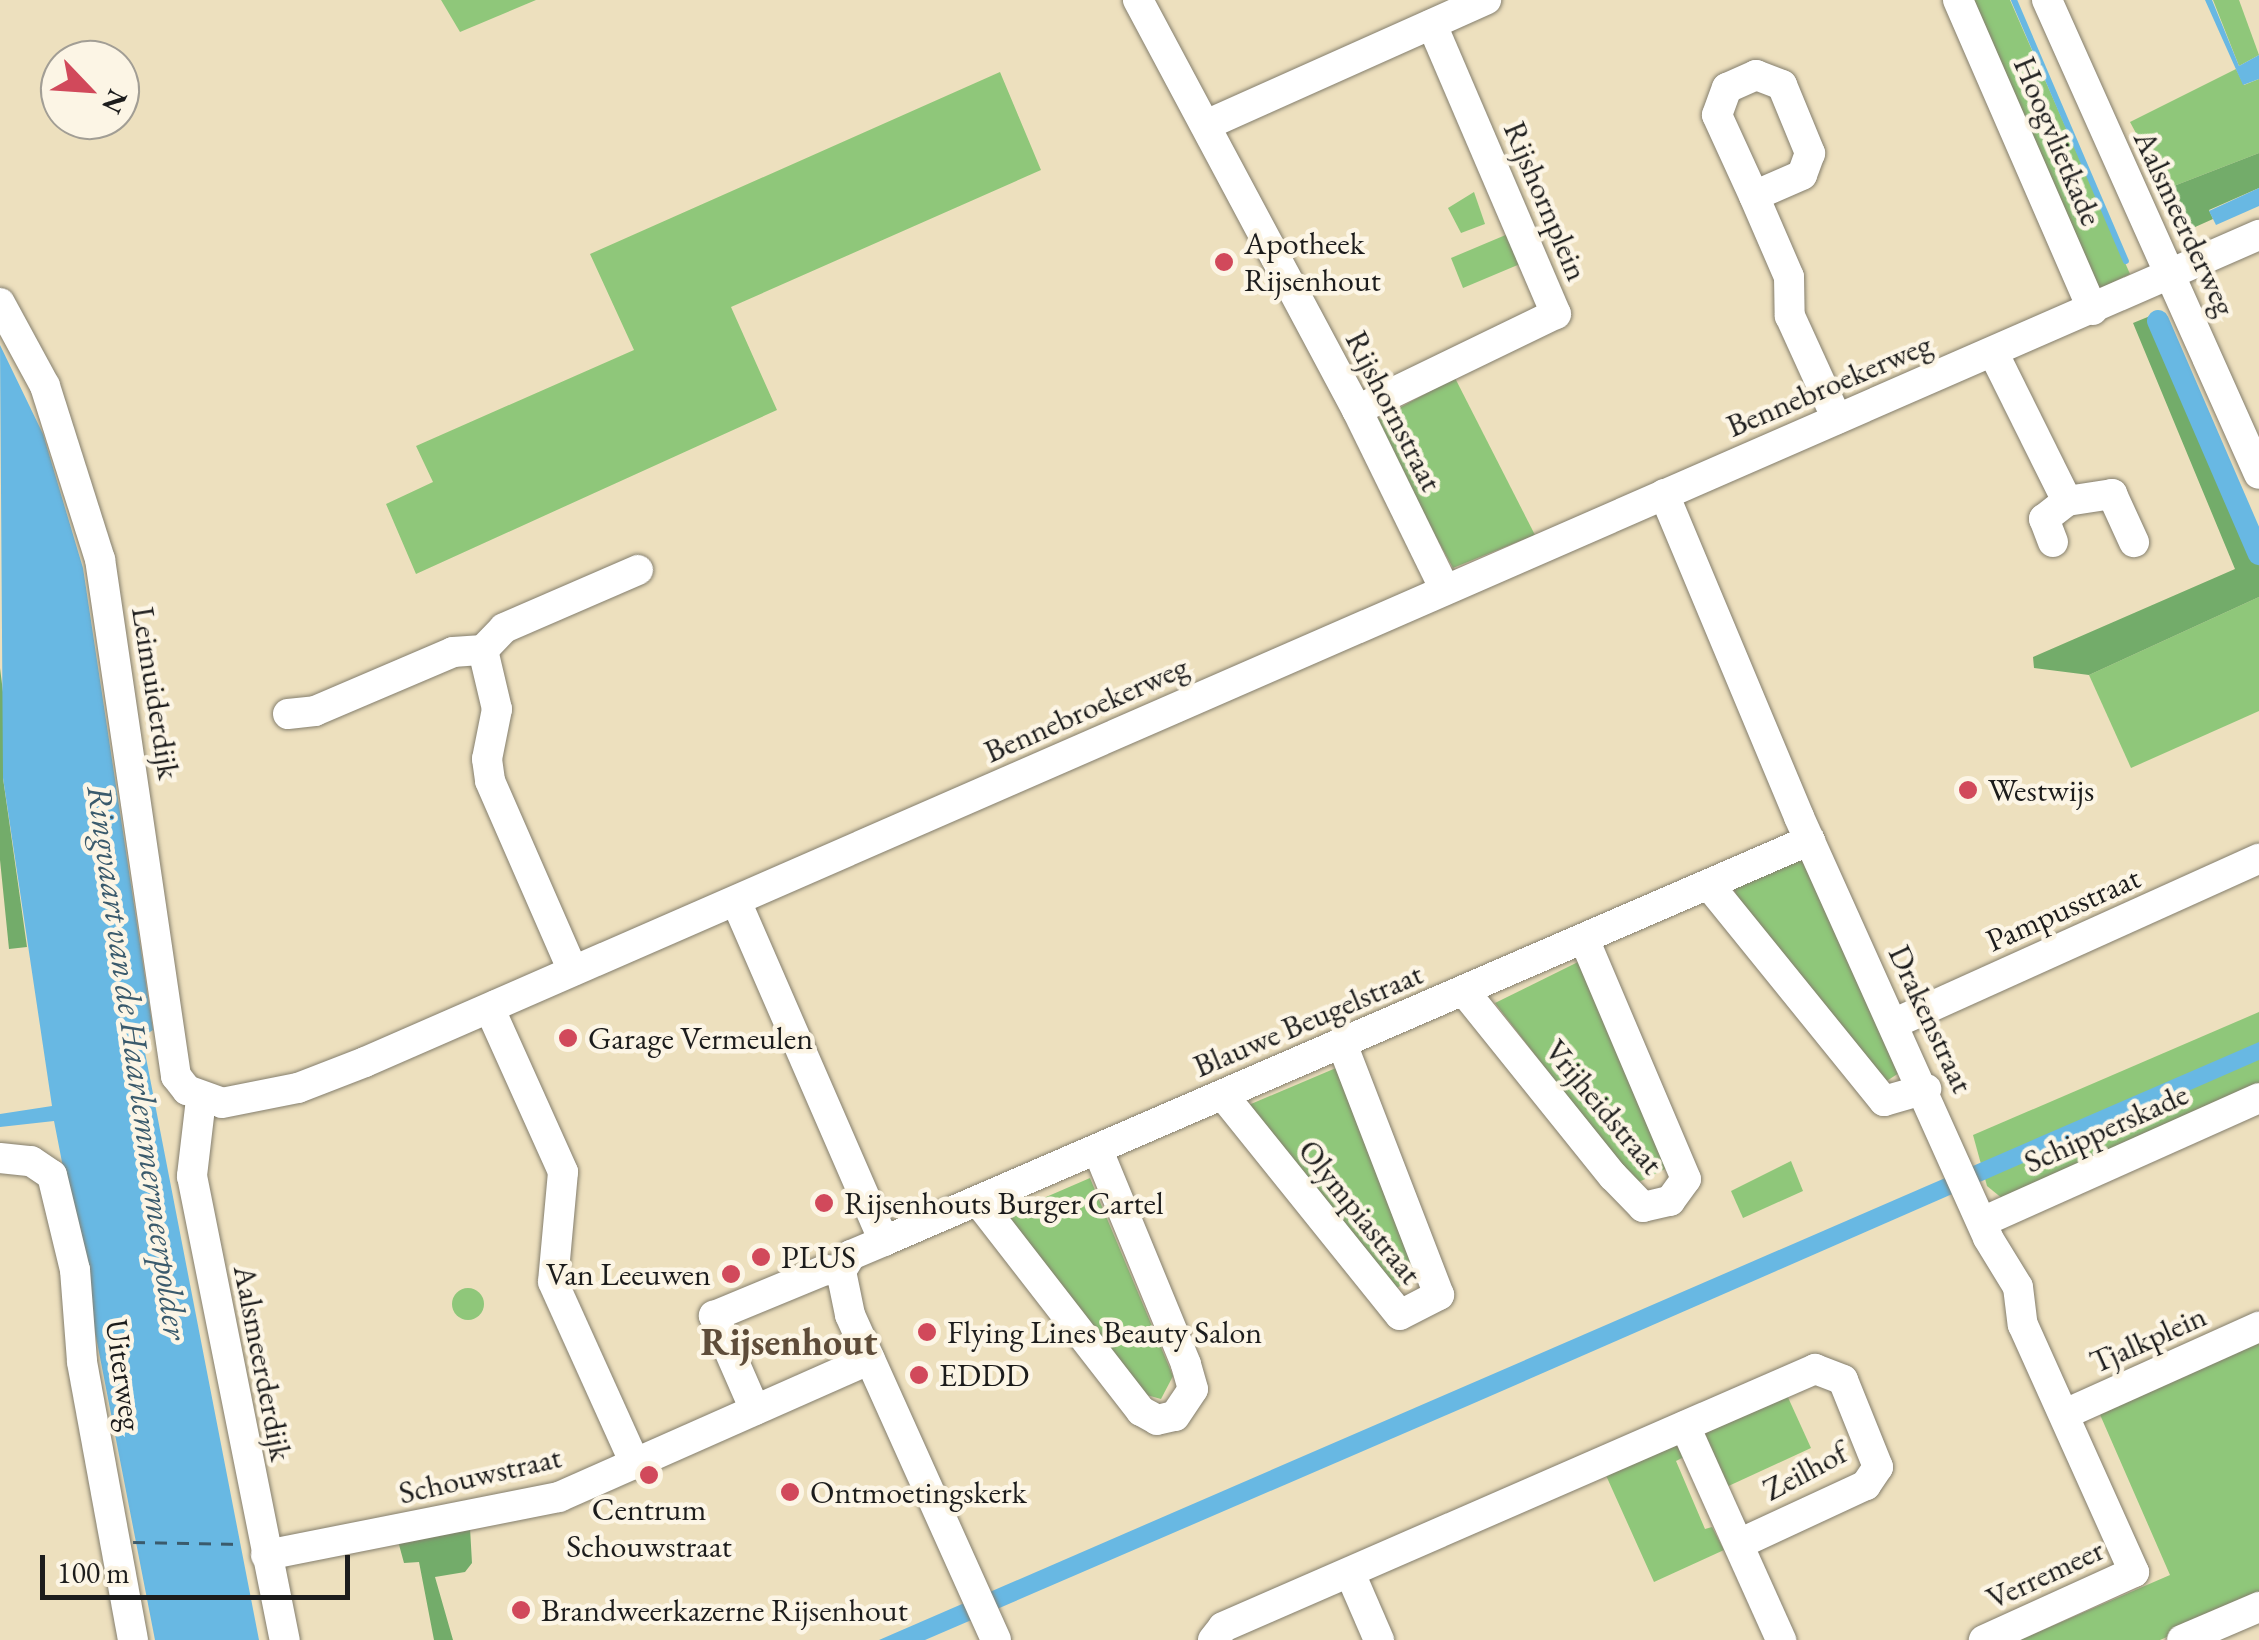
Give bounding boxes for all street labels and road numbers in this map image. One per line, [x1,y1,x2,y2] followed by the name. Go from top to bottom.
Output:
[2005,51,2111,231] street label: Hoogvlietkade
[1495,116,1597,286] street label: Rijshornplein
[2125,124,2245,322] street label: Aalsmeerderweg
[1337,324,1451,498] street label: Rijshornstraat
[1721,325,1937,445] street label: Bennebroekerweg
[123,604,189,782] street label: Leimuiderdijk
[978,647,1194,771] street label: Bennebroekerweg
[1980,858,2146,960] street label: Pampusstraat
[1880,939,1982,1099] street label: Drakenstraat
[1188,954,1428,1086] street label: Blauwe Beugelstraat
[1537,1032,1671,1182] street label: Vrijheidstraat
[2018,1075,2194,1181] street label: Schipperskade
[1290,1132,1430,1292] street label: Olympiastraat
[225,1262,301,1464] street label: Aalsmeerderdijk
[2084,1296,2212,1382] street label: Tjalkplein
[97,1317,151,1433] street label: Uiterweg
[1756,1433,1854,1509] street label: Zeilhof
[395,1438,565,1512] street label: Schouwstraat
[1980,1530,2110,1618] street label: Verremeer

